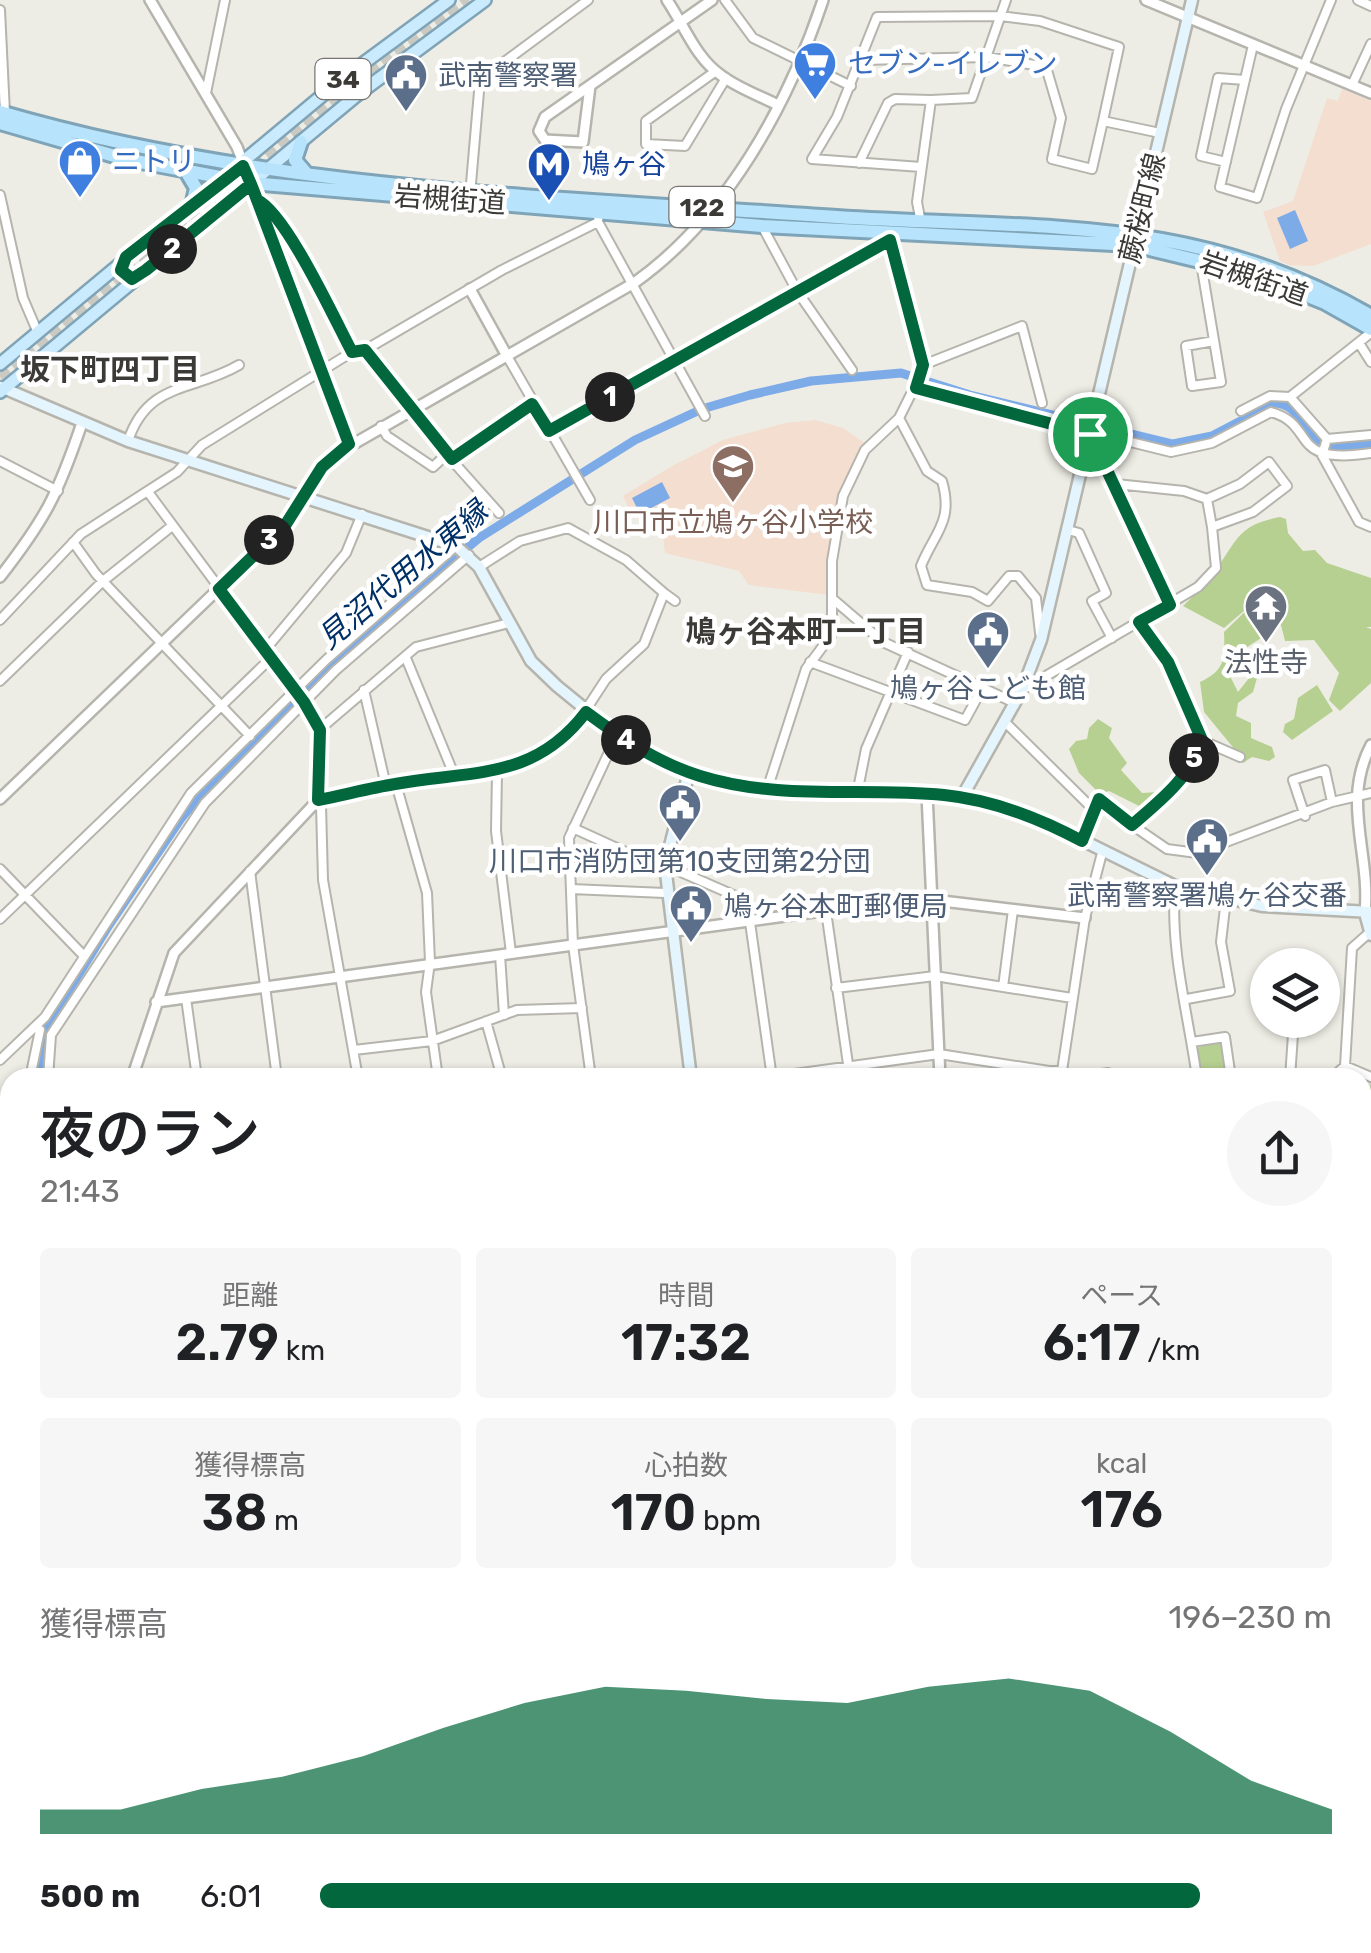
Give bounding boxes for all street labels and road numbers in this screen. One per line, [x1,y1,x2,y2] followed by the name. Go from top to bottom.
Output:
[316,59,370,99] road number: 34
[1113,150,1172,266] street label: 蕨桜町線
[393,179,507,220] street label: 岩槻街道
[670,187,734,227] road number: 122
[1196,245,1312,312] street label: 岩槻街道

